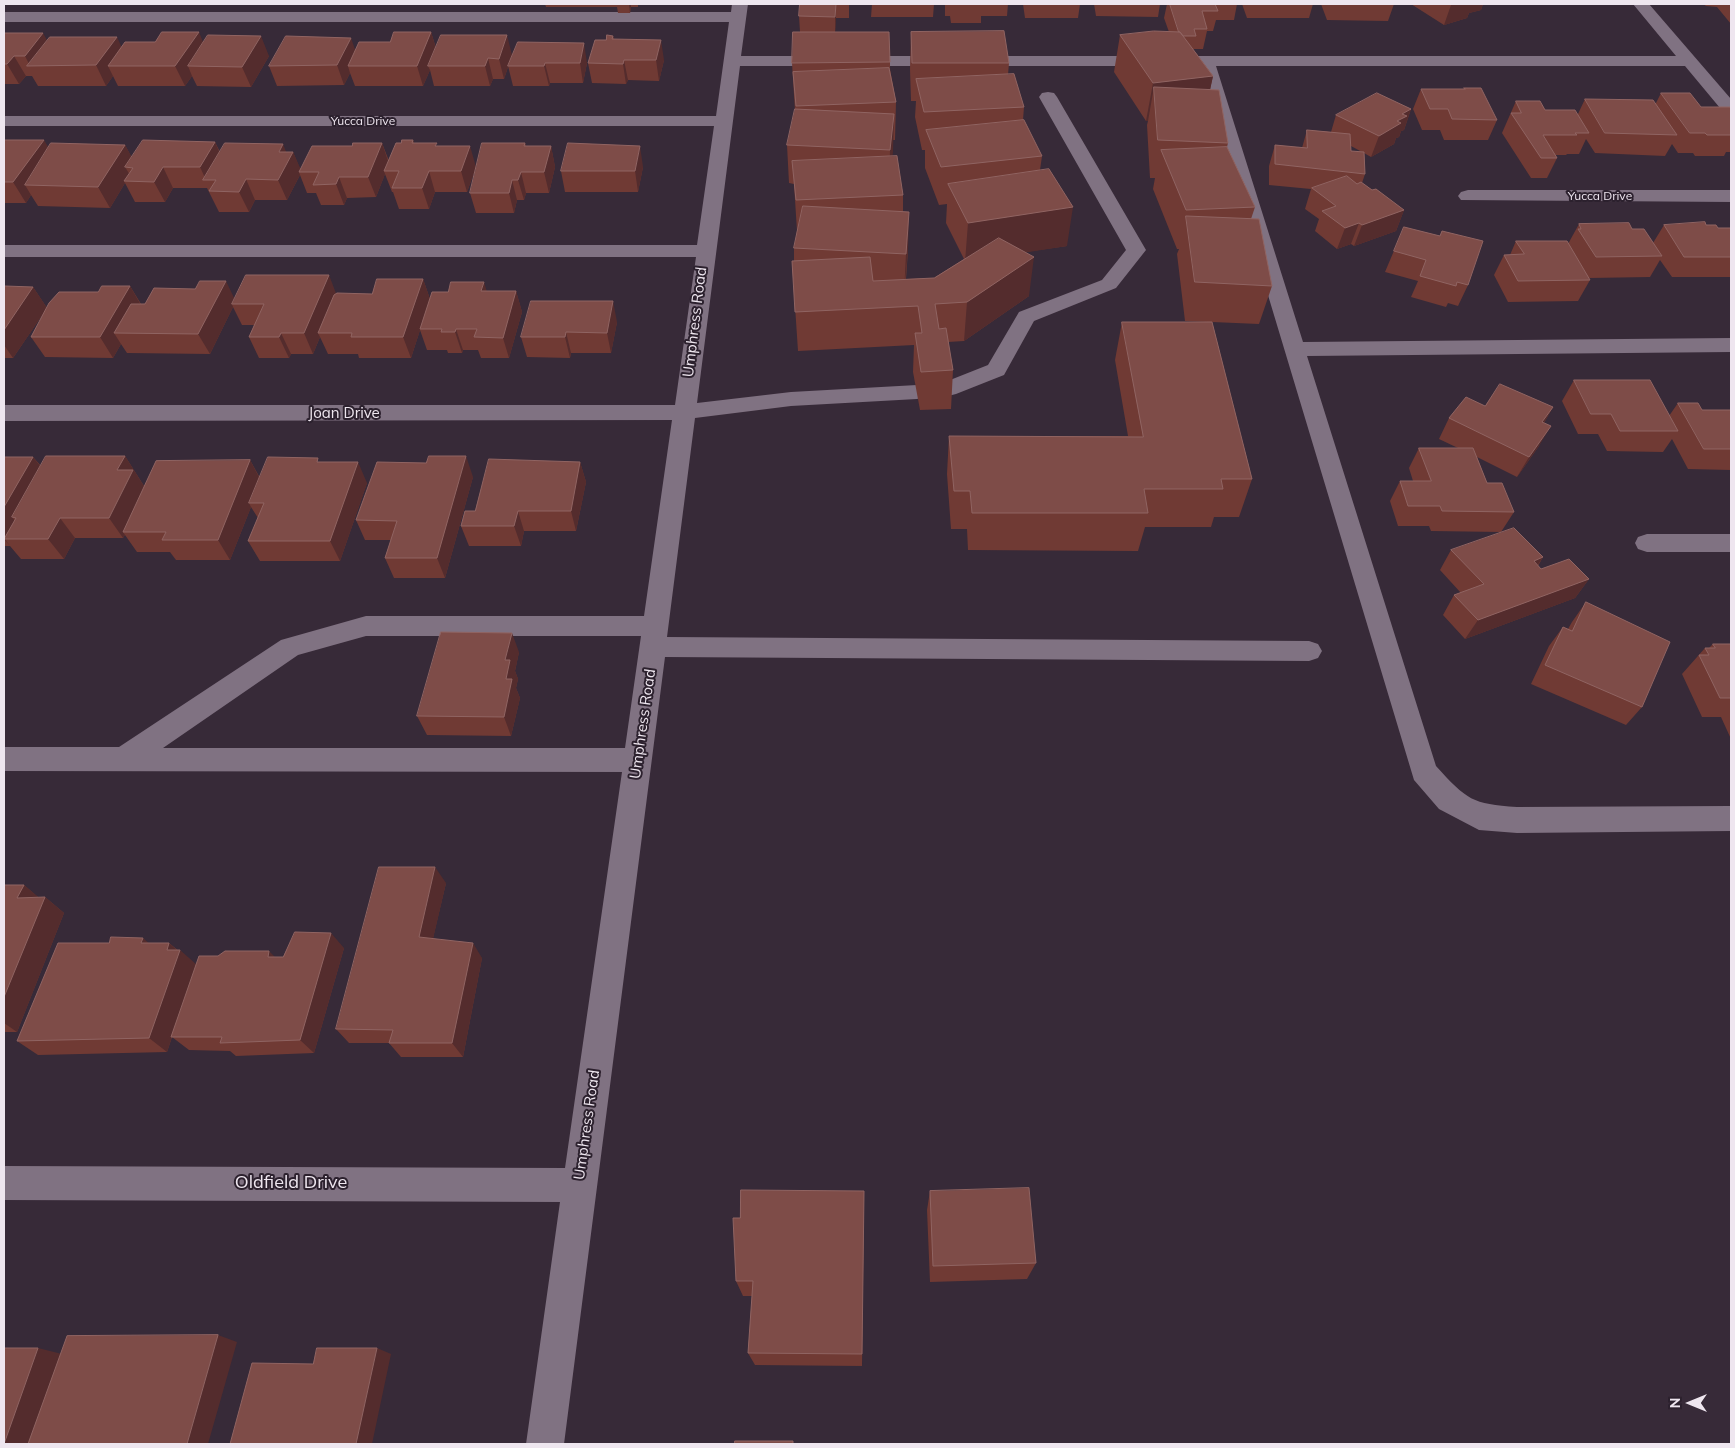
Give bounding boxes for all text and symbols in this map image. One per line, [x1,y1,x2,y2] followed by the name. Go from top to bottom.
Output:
[331,114,395,128] street label: Yucca Drive
[1568,189,1632,203] street label: Yucca Drive
[679,266,711,378] street label: Umphress Road
[308,404,380,422] street label: Joan Drive
[626,668,660,780] street label: Umphress Road
[570,1069,604,1181] street label: Umphress Road
[235,1172,347,1194] street label: Oldfield Drive
[1665,1378,1715,1428] north arrow
[1666,1398,1684,1408] text: N

